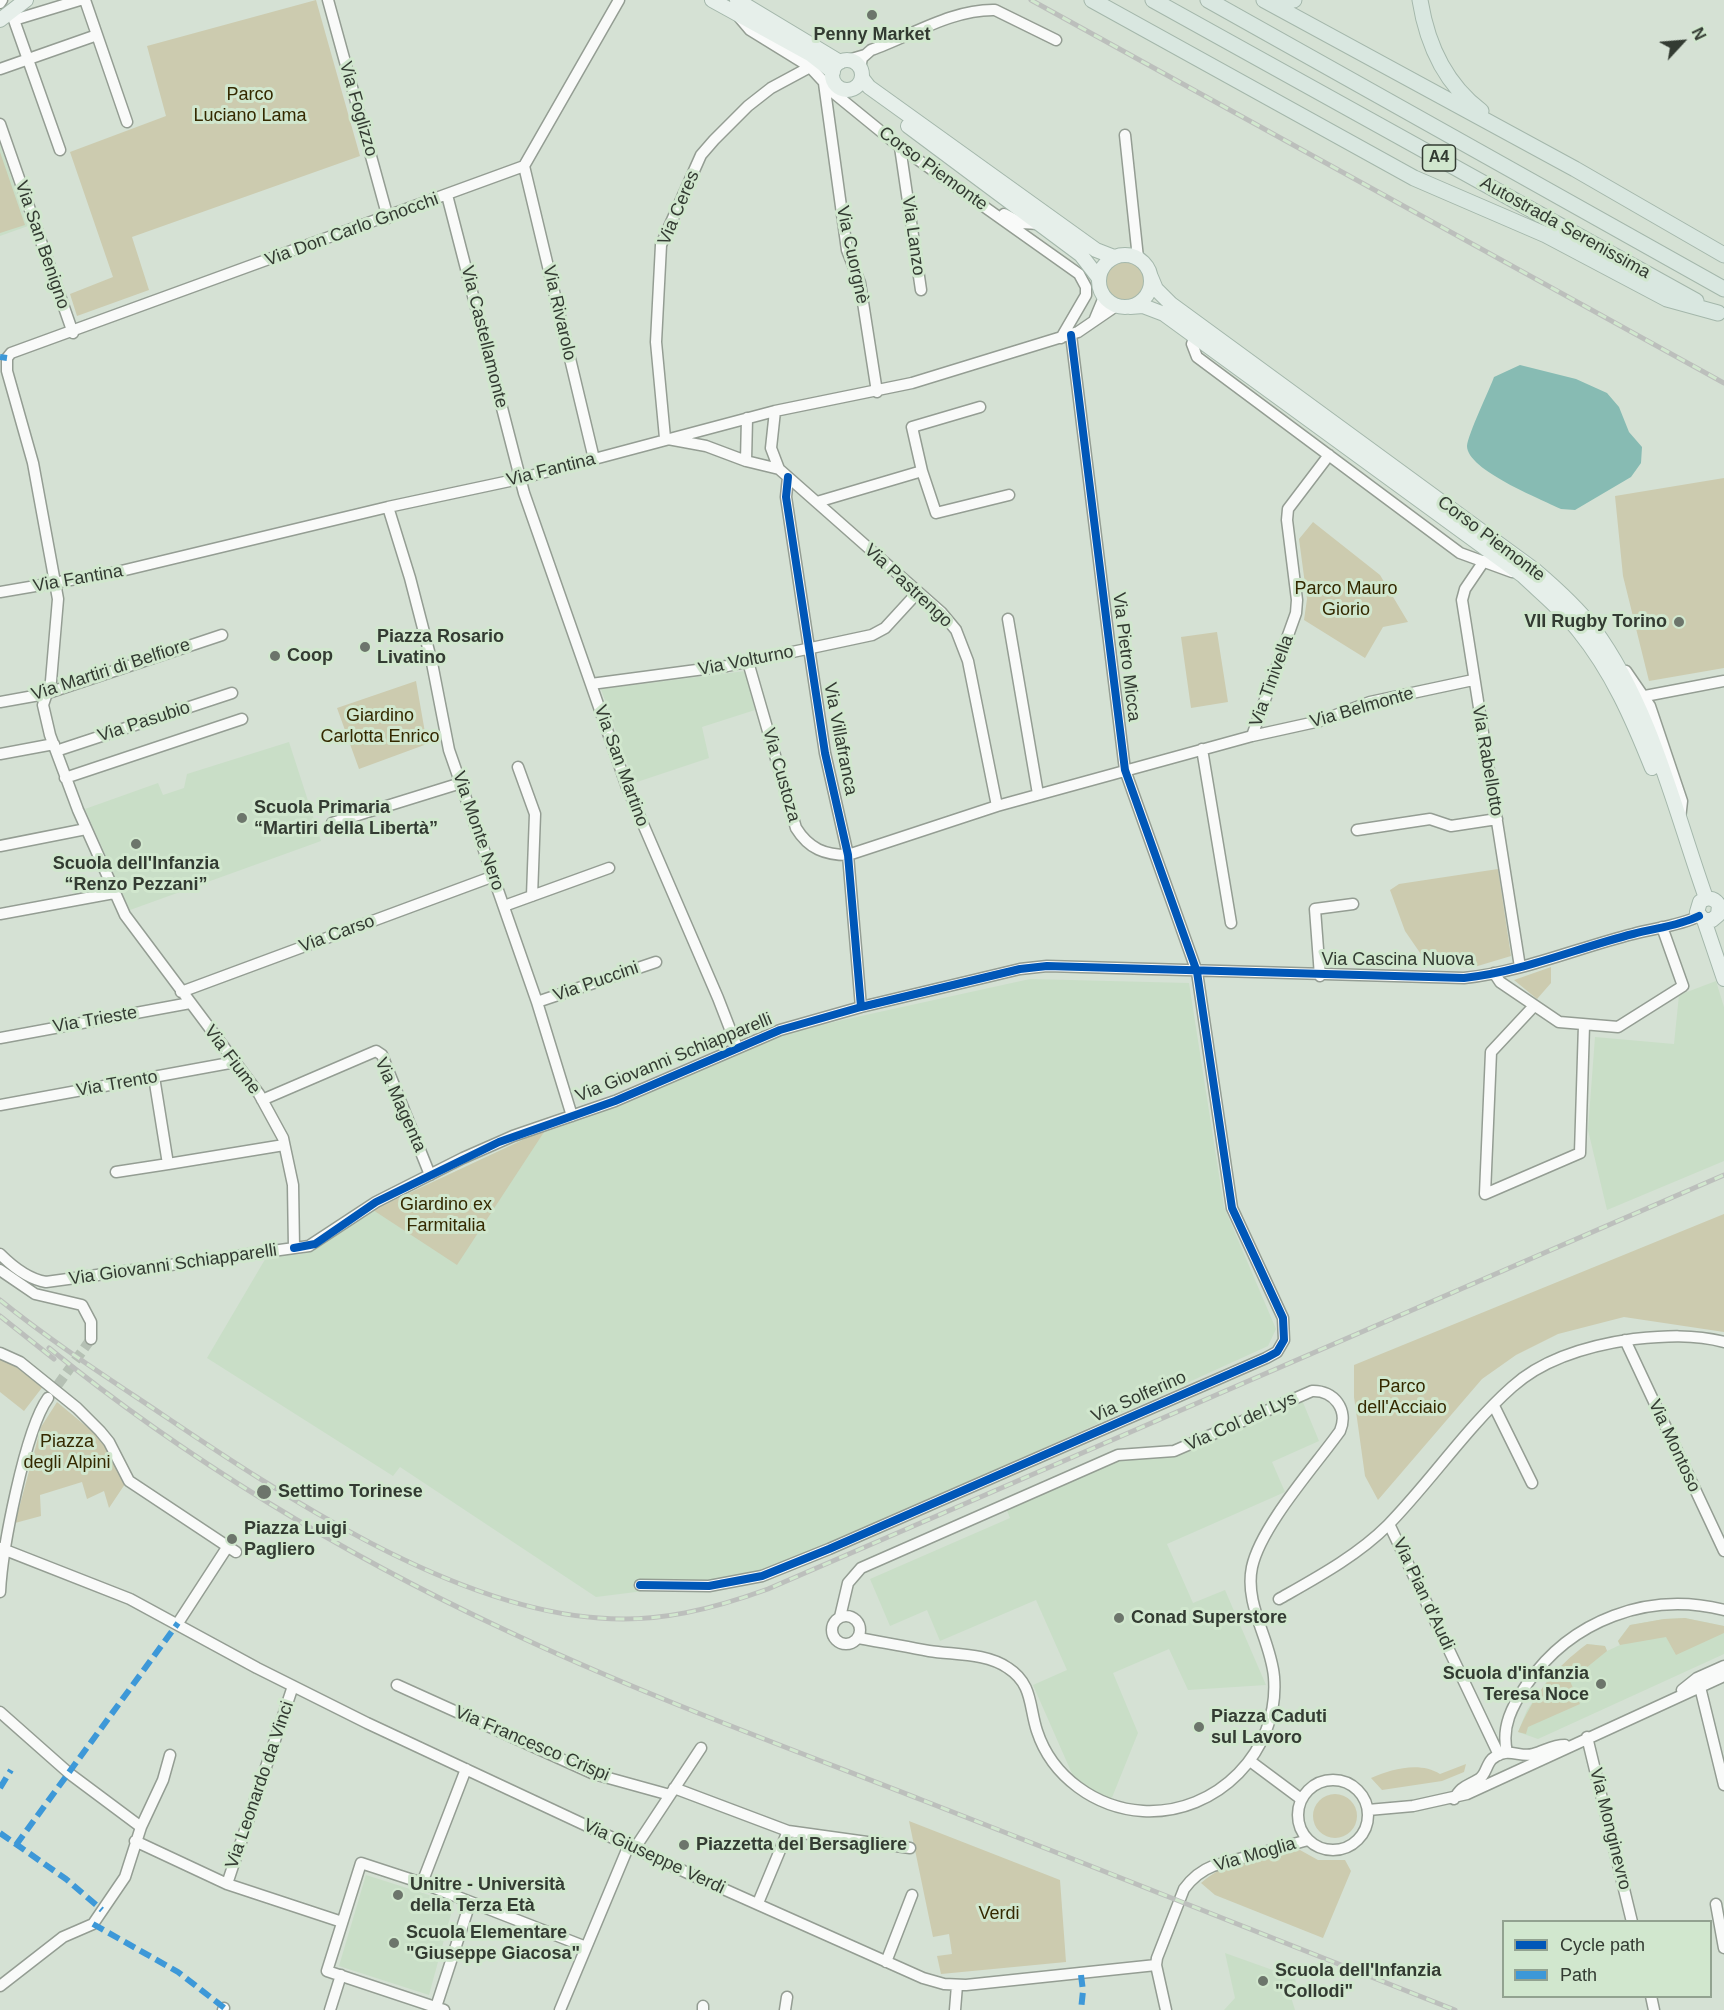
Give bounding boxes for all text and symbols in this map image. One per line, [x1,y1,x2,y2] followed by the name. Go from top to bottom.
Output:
[865,8,879,22] marker: Penny Market
[1652,12,1712,72] north arrow
[813,24,931,46] place label: Penny Market
[1688,25,1709,43] text: N
[334,59,382,159] street label: Via Foglizzo
[193,84,307,127] park label: Parco Luciano Lama
[874,122,992,216] street label: Corso Piemonte
[1422,145,1456,171] road number: A4
[654,168,704,248] street label: Via Ceres
[1476,172,1654,284] street label: Autostrada Serenissima
[10,178,74,312] street label: Via San Benigno
[262,189,442,271] street label: Via Don Carlo Gnocchi
[897,195,929,277] street label: Via Lanzo
[831,204,873,306] street label: Via Cuorgnè
[538,263,580,363] street label: Via Rivarolo
[456,264,512,410] street label: Via Castellamonte
[504,449,598,491] street label: Via Fantina
[1433,492,1549,586] street label: Corso Piemonte
[859,540,957,632] street label: Via Pastrengo
[31,560,125,598] street label: Via Fantina
[1294,578,1398,620] park label: Parco Mauro Giorio
[1107,591,1145,723] street label: Via Pietro Micca
[1524,611,1667,633] place label: VII Rugby Torino
[1672,615,1686,629] marker: VII Rugby Torino
[377,626,504,668] place label: Piazza Rosario Livatino
[1245,632,1299,730] street label: Via Tinivella
[29,634,193,706] street label: Via Martiri di Belfiore
[358,640,372,654] marker: Piazza Rosario Livatino
[696,641,796,681] street label: Via Volturno
[287,645,333,667] place label: Coop
[268,649,282,663] marker: Coop
[818,681,862,797] street label: Via Villafranca
[1308,683,1416,733] street label: Via Belmonte
[95,697,193,747] street label: Via Pasubio
[589,702,653,830] street label: Via San Martino
[1467,704,1507,818] street label: Via Rabellotto
[320,705,440,748] park label: Giardino Carlotta Enrico
[757,726,805,824] street label: Via Custoza
[447,769,509,893] street label: Via Monte Nero
[254,797,438,840] place label: Scuola Primaria “Martiri della Libertà”
[235,811,249,825] marker: Scuola Primaria “Martiri della Libertà”
[129,837,143,851] marker: Scuola dell'Infanzia “Renzo Pezzani”
[53,853,219,896] place label: Scuola dell'Infanzia “Renzo Pezzani”
[296,910,378,958] street label: Via Carso
[1322,949,1474,971] street label: Via Cascina Nuova
[551,957,641,1007] street label: Via Puccini
[51,1002,139,1038] street label: Via Trieste
[573,1009,775,1107] street label: Via Giovanni Schiapparelli
[199,1021,265,1099] street label: Via Fiume
[370,1055,430,1155] street label: Via Magenta
[75,1066,159,1102] street label: Via Trento
[400,1194,492,1236] park label: Giardino ex Farmitalia
[68,1240,278,1290] street label: Via Giovanni Schiapparelli
[1088,1366,1190,1428] street label: Via Solferino
[1357,1376,1447,1418] park label: Parco dell'Acciaio
[1182,1388,1300,1456] street label: Via Col del Lys
[1643,1396,1705,1496] street label: Via Montoso
[23,1431,111,1474] park label: Piazza degli Alpini
[278,1481,423,1503] place label: Settimo Torinese
[255,1483,273,1501] marker: Settimo Torinese
[244,1518,347,1561] place label: Piazza Luigi Pagliero
[225,1532,239,1546] marker: Piazza Luigi Pagliero
[1388,1535,1458,1653] street label: Via Pian d'Audi
[1131,1607,1287,1629] place label: Conad Superstore
[1112,1611,1126,1625] marker: Conad Superstore
[1443,1663,1589,1706] place label: Scuola d'infanzia Teresa Noce
[1594,1677,1608,1691] marker: Scuola d'infanzia Teresa Noce
[221,1699,299,1871] street label: Via Leonardo da Vinci
[452,1702,612,1786] street label: Via Francesco Crispi
[1211,1706,1327,1748] place label: Piazza Caduti sul Lavoro
[1192,1720,1206,1734] marker: Piazza Caduti sul Lavoro
[1584,1766,1636,1892] street label: Via Monginevro
[580,1815,728,1899] street label: Via Giuseppe Verdi
[1212,1833,1298,1877] street label: Via Moglia
[696,1834,907,1856] place label: Piazzetta del Bersagliere
[677,1838,691,1852] marker: Piazzetta del Bersagliere
[410,1874,565,1916] place label: Unitre - Università della Terza Età
[391,1888,405,1902] marker: Unitre - Università della Terza Età
[978,1903,1020,1925] park label: Verdi
[1502,1920,1712,1998] legend
[406,1922,580,1964] place label: Scuola Elementare "Giuseppe Giacosa"
[1560,1935,1645,1955] text: Cycle path
[387,1936,401,1950] marker: Scuola Elementare "Giuseppe Giacosa"
[1275,1960,1441,2002] place label: Scuola dell'Infanzia "Collodi"
[1560,1965,1597,1985] text: Path
[1256,1974,1270,1988] marker: Scuola dell'Infanzia "Collodi"

